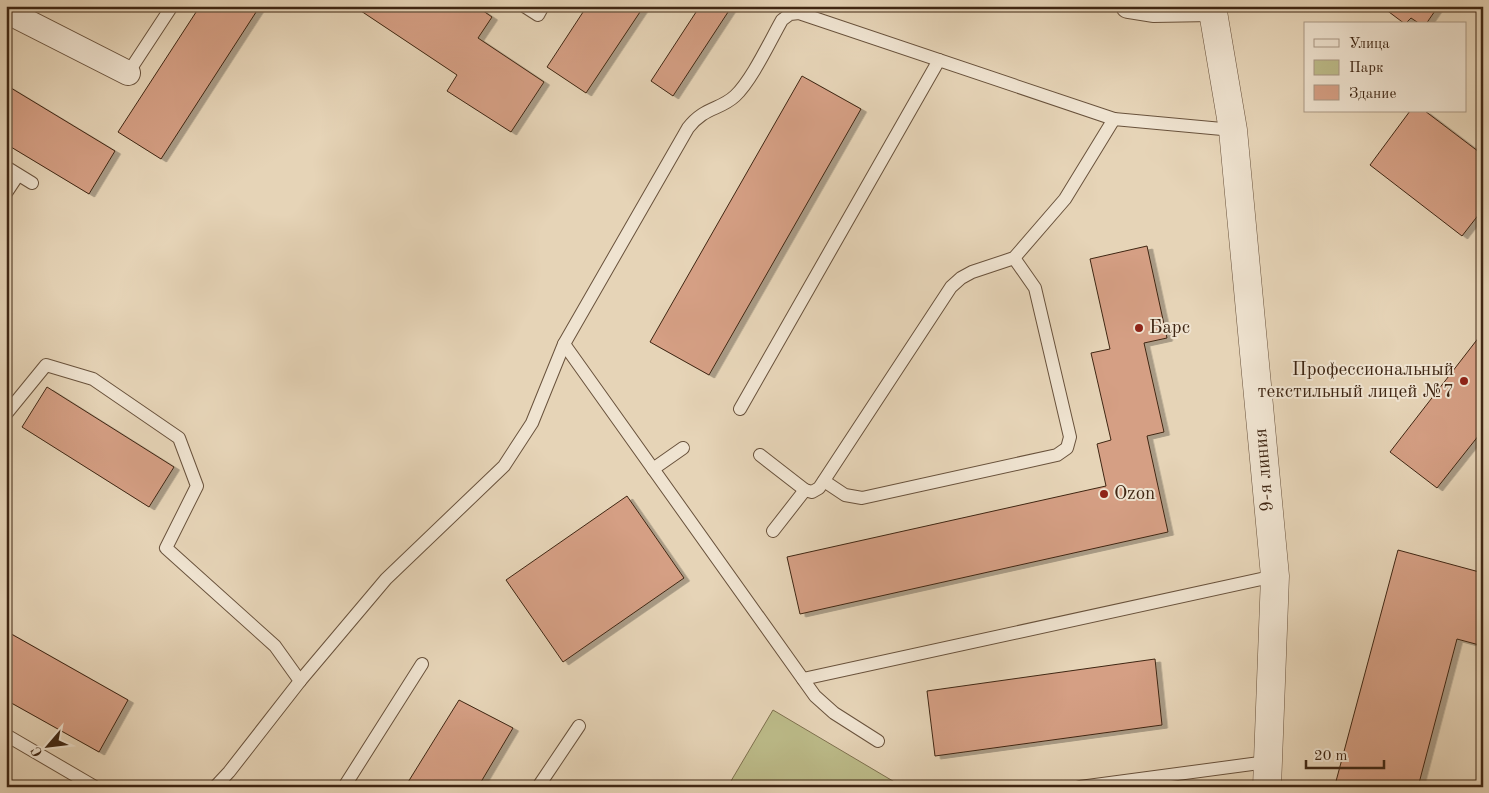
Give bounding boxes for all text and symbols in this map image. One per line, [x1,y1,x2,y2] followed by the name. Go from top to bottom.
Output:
[1304,22,1466,112] legend
[1349,37,1390,52] text: Улица
[1349,61,1384,76] text: Парк
[1349,87,1396,102] text: Здание
[1149,319,1190,338] place label: Барс
[1133,322,1145,334] marker: Барс
[1258,361,1454,402] place label: Профессиональный текстильный лицей №7
[1458,375,1470,387] marker: Профессиональный текстильный лицей №7
[1252,427,1278,512] street label: 9-я линия
[1114,485,1155,504] place label: Ozon
[1098,488,1110,500] marker: Ozon
[22,720,72,770] north arrow
[1306,738,1384,770] scale bar
[29,744,46,759] text: С
[1314,749,1348,764] text: 20 m

